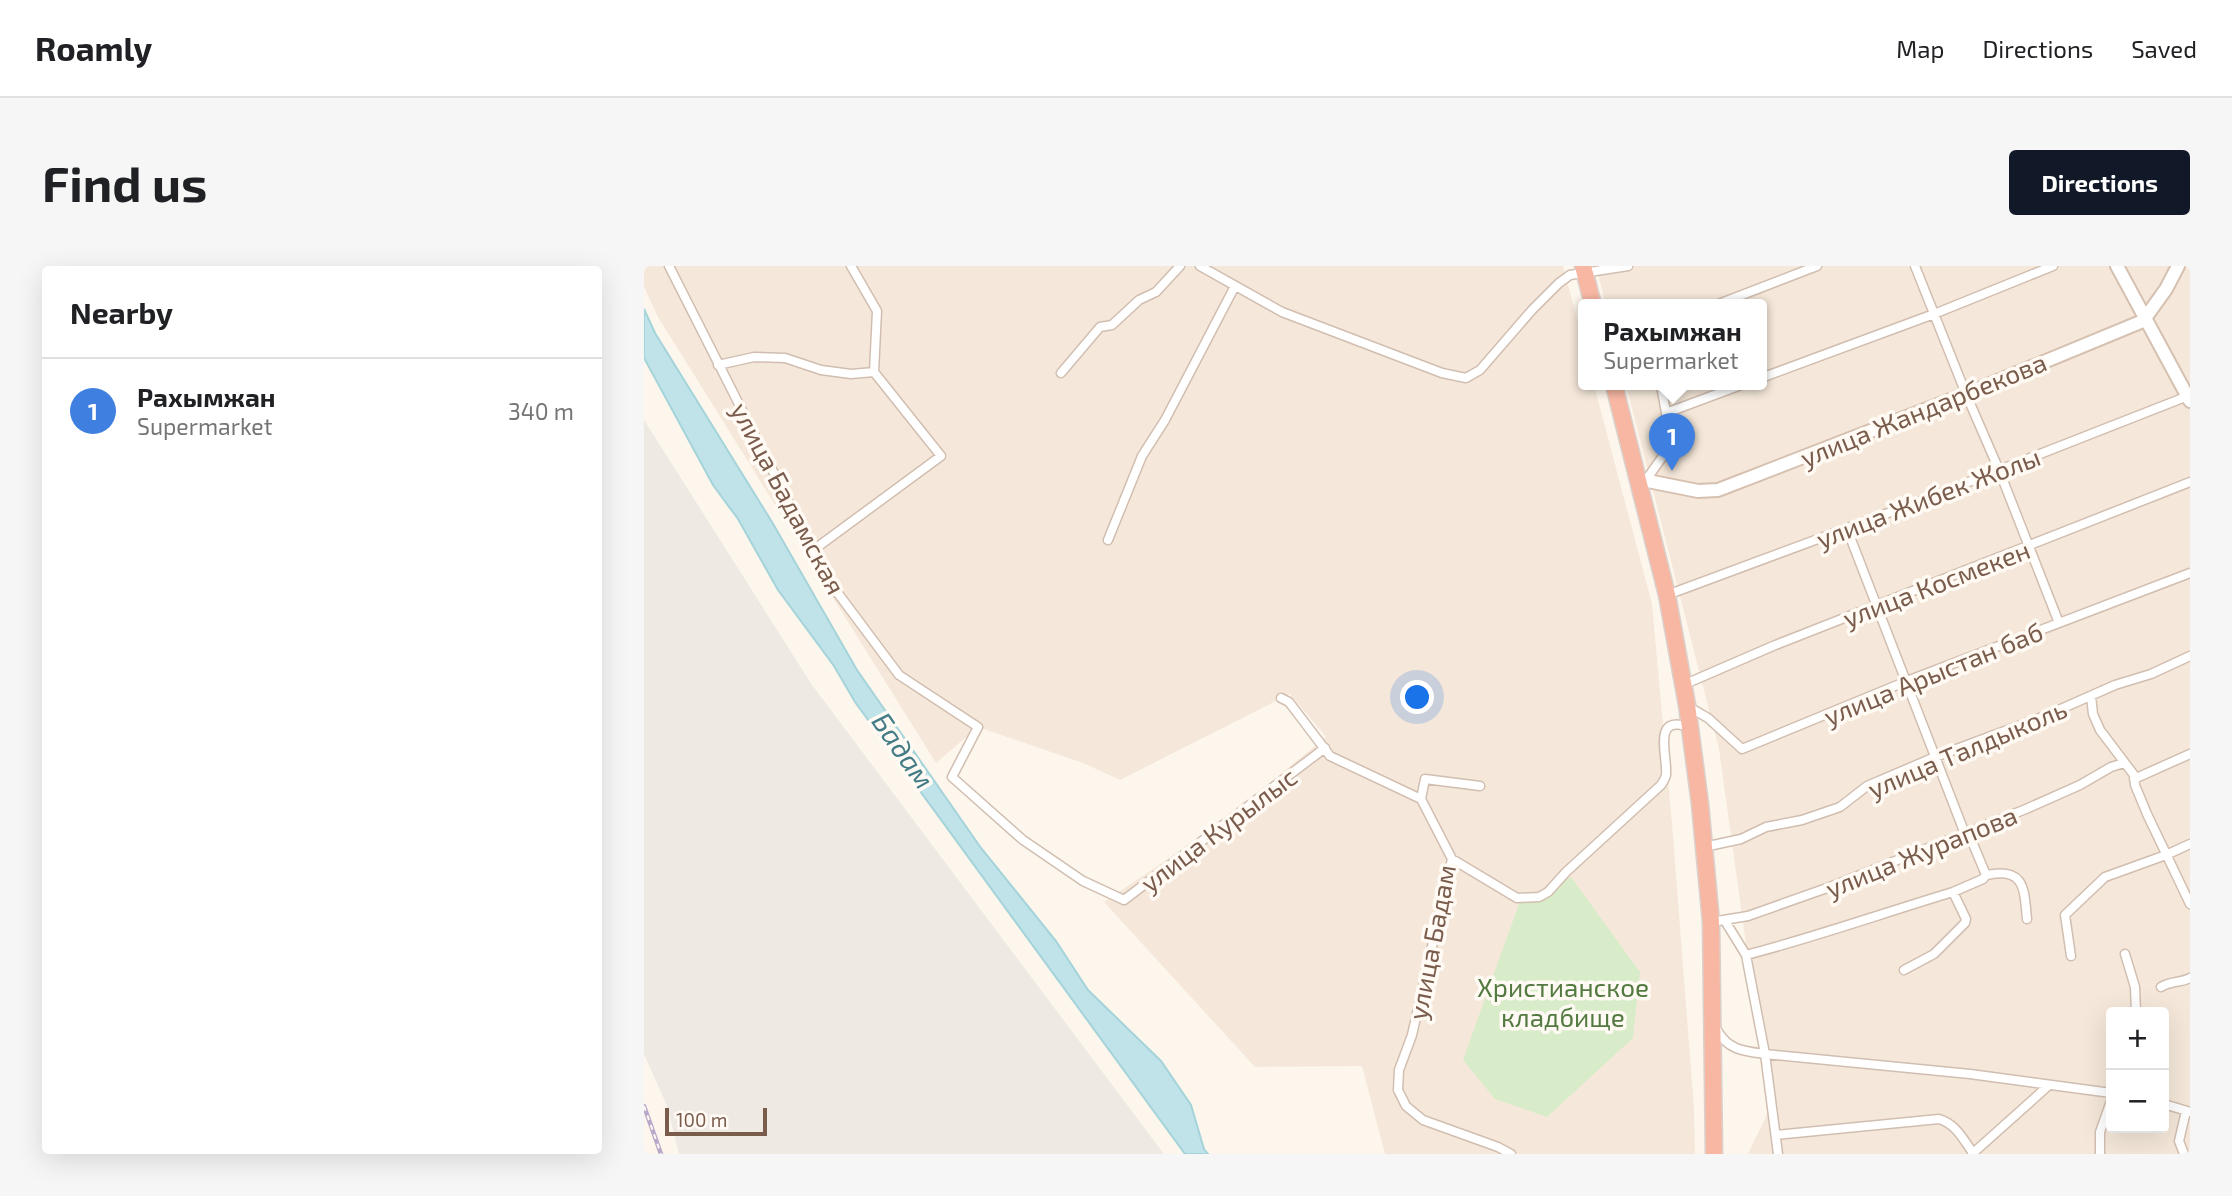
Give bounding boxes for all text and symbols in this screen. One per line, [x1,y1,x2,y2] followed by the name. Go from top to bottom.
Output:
[35,28,152,68] text: Roamly
[1896,34,1944,63] text: Map
[1982,34,2093,63] text: Directions
[2131,34,2197,63] text: Saved
[2009,150,2190,215] button: Directions
[42,153,207,212] text: Find us
[70,294,173,330] text: Nearby
[1578,299,1767,390] popup
[1603,315,1742,346] text: Рахымжан
[1795,345,2051,474] street label: улица Жандарбекова
[1603,346,1739,374] text: Supermarket
[137,381,276,412] text: Рахымжан
[88,397,98,425] text: 1
[508,397,574,425] text: 340 m
[725,397,853,600] street label: улица Бадамская
[137,412,272,440] text: Supermarket
[1649,413,1695,471] pin: 1
[1812,440,2045,555] street label: улица Жибек Жолы
[1838,533,2034,634] street label: улица Космекен
[1819,615,2047,732] street label: улица Арыстан баб
[1400,680,1434,714] your location
[1863,692,2071,805] street label: улица Талдыколь
[866,705,942,795] water label: Бадам
[1134,760,1303,899] street label: улица Курылыс
[1821,799,2022,904] street label: улица Журапова
[1401,862,1462,1022] street label: улица Бадам
[1477,971,1649,1032] park label: Христианское кладбище
[2106,1007,2169,1133] map controls
[2106,1007,2169,1070] button: +
[2106,1070,2169,1133] button: −
[665,1105,766,1137] scale bar
[676,1108,727,1131] text: 100 m

